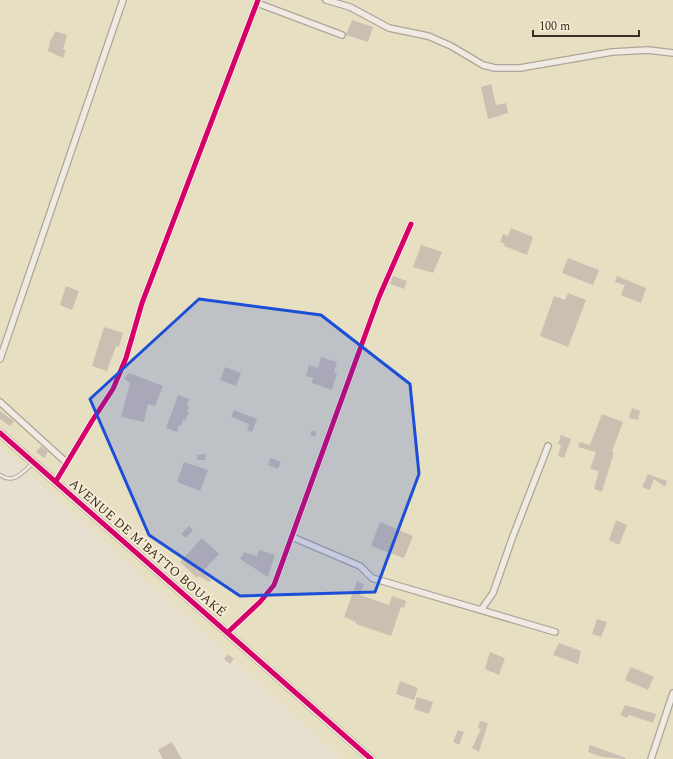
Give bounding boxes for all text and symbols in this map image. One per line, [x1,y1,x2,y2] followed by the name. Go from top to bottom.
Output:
[533,12,639,38] scale bar
[539,17,570,36] text: 100 m
[64,474,230,622] street label: AVENUE DE M'BATTO BOUAKÉ

